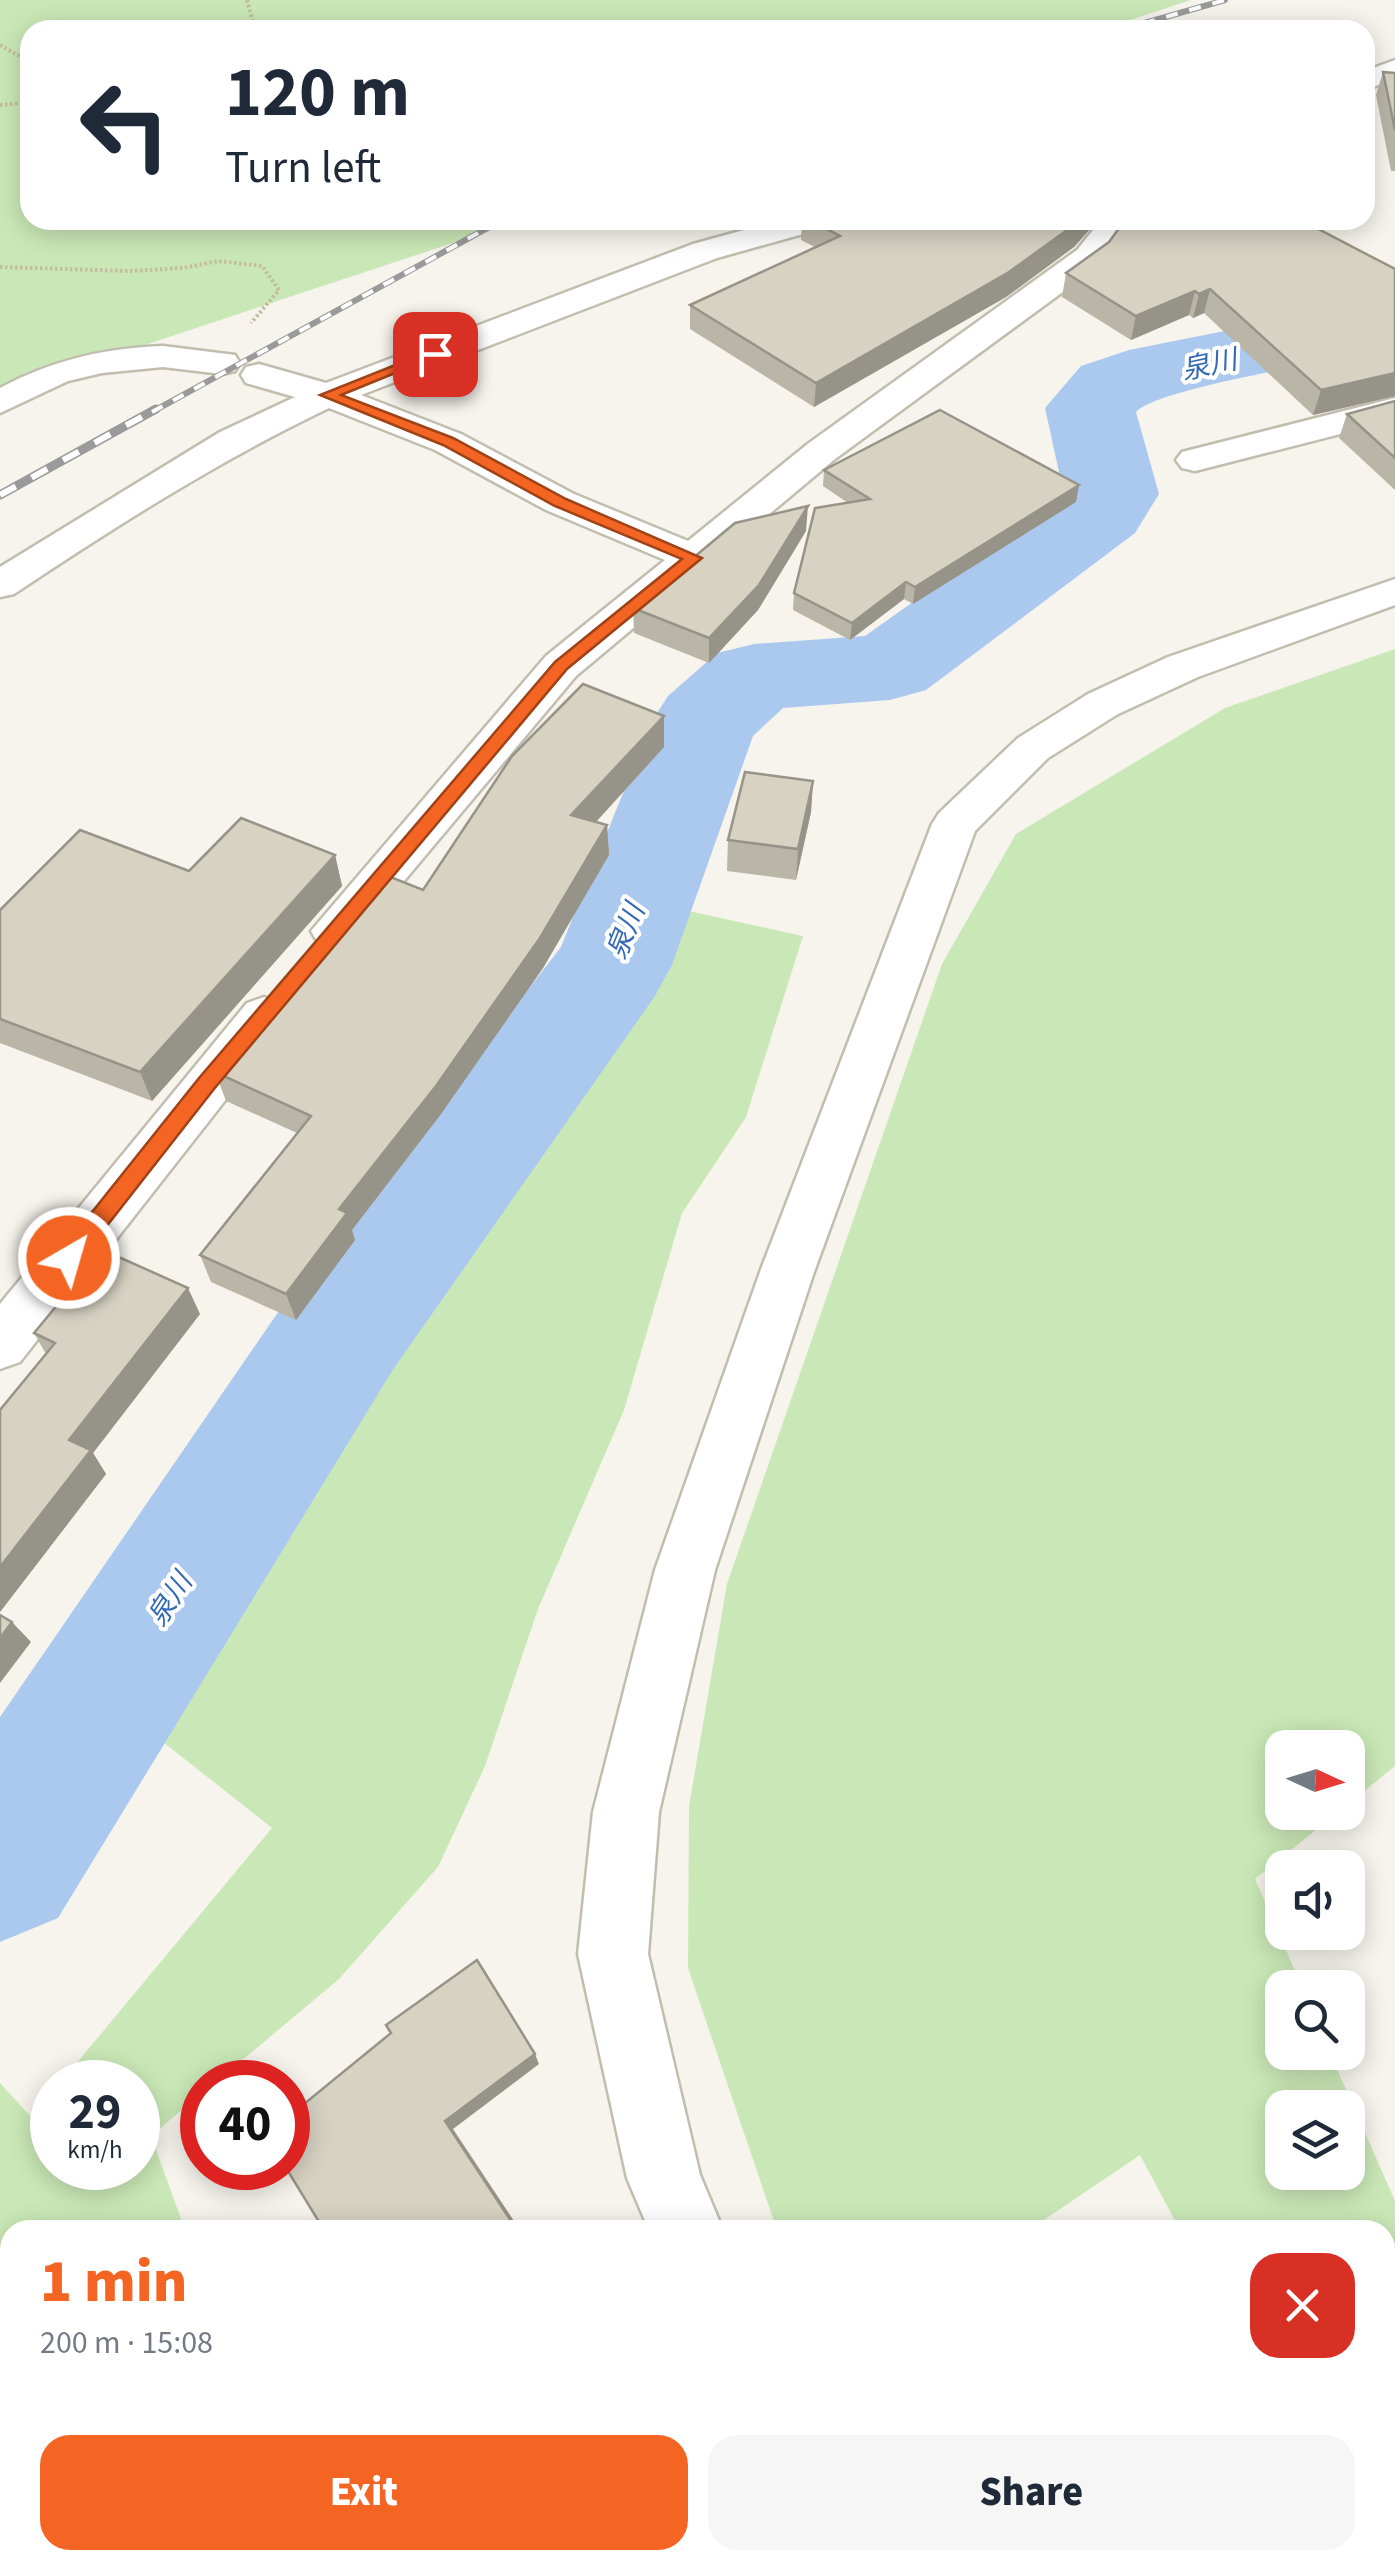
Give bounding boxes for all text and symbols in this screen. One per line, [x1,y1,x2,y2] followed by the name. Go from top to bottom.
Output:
[225,43,410,143] text: 120 m
[60,60,190,190] icon: left
[225,136,381,200] text: Turn left
[393,312,478,397] pin
[408,327,463,382] icon: arrive
[1178,339,1244,390] water label: 泉川
[597,895,656,965] water label: 泉川
[17,1206,121,1310] position arrow
[138,1563,203,1634] water label: 泉川
[1265,1730,1365,1830] north arrow
[1265,1730,1365,2190] map controls
[1265,1850,1365,1950] button: sound
[1265,1970,1365,2070] button: search
[180,2060,310,2190] speed limit sign: 40
[69,2077,121,2148] text: 29
[1265,2090,1365,2190] button: layers
[67,2132,123,2168] text: km/h
[40,2240,187,2325] text: 1 min
[1250,2253,1355,2358] button: close
[40,2320,213,2366] text: 200 m · 15:08
[40,2435,688,2550] button: Exit
[708,2435,1355,2550] button: Share

